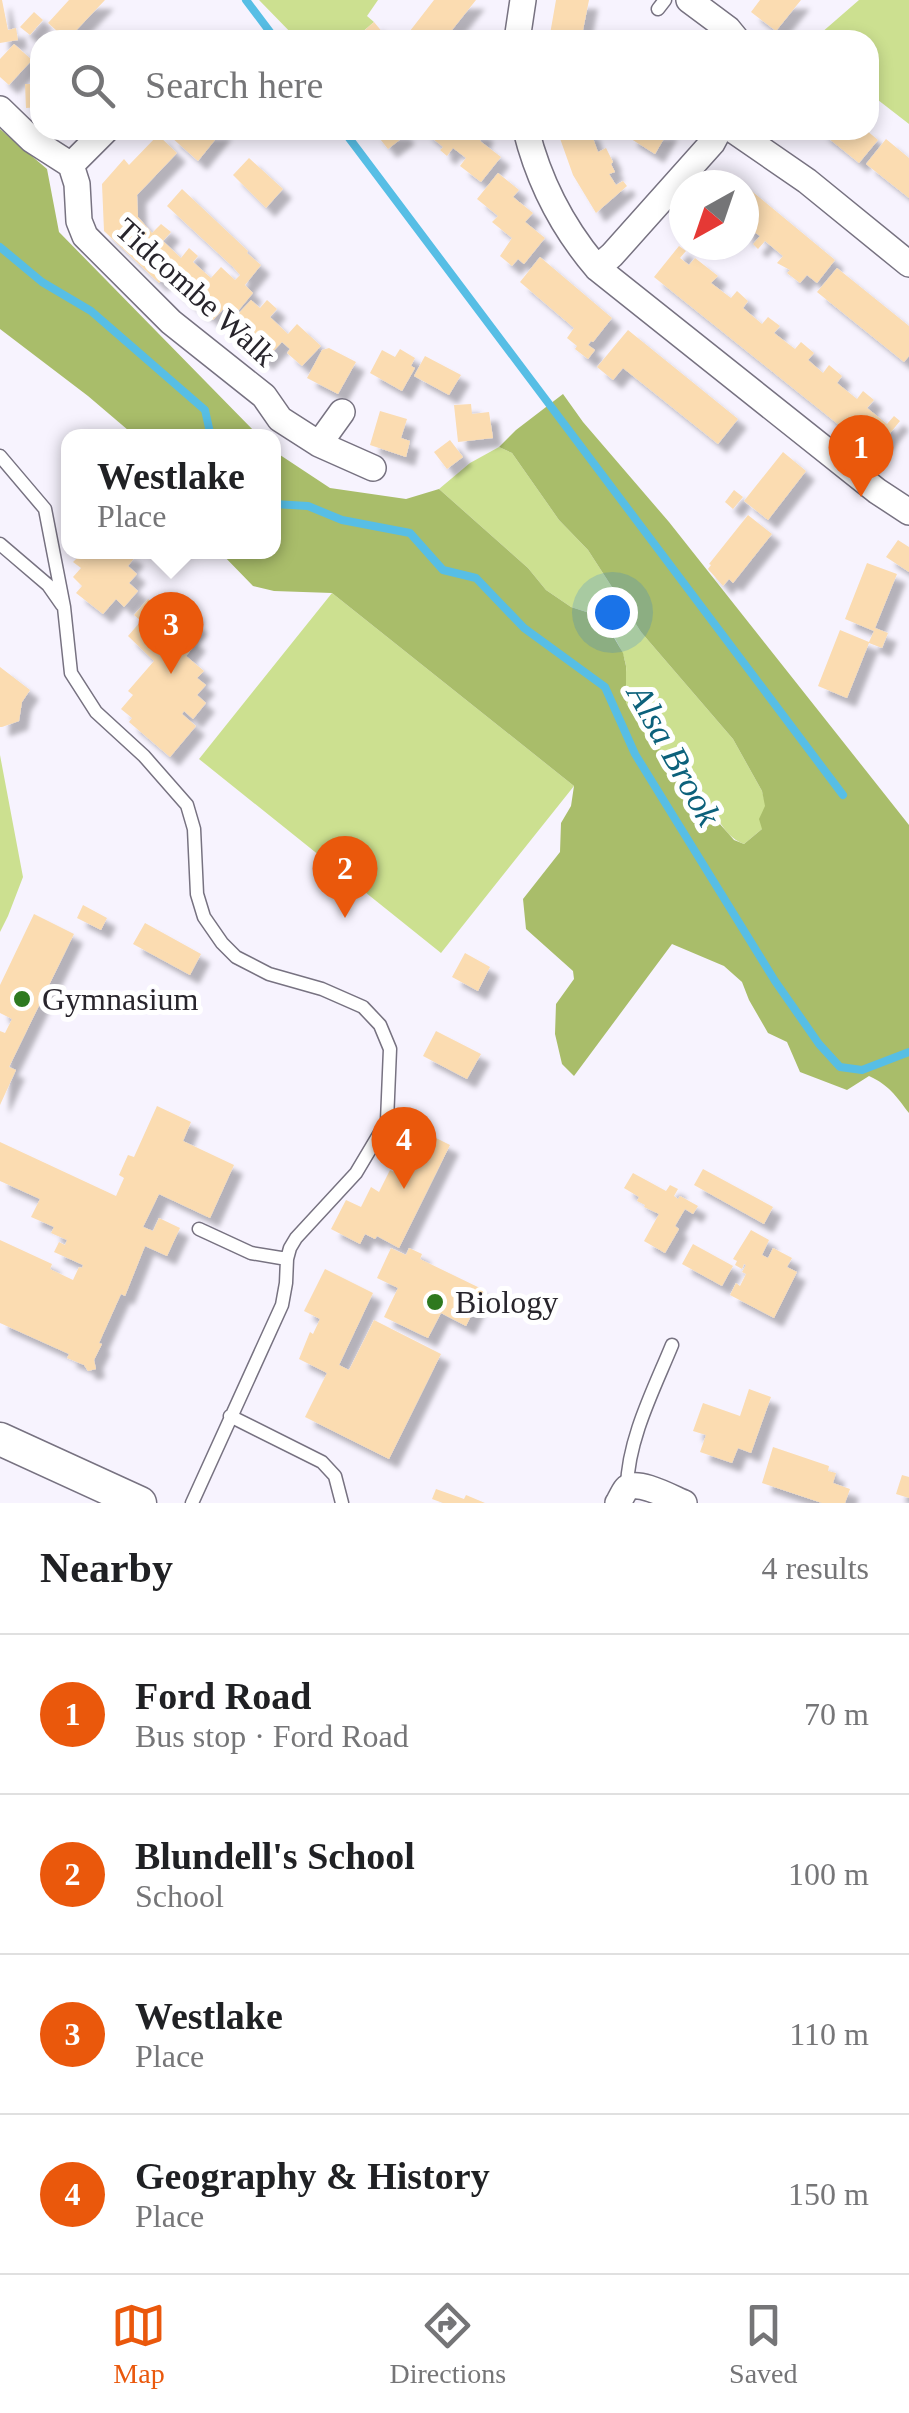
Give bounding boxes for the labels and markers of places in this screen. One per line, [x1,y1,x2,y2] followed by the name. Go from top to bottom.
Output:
[828,414,894,497] pin: 1
[138,592,204,674] pin: 3
[312,836,378,918] pin: 2
[42,981,199,1017] place label: Gymnasium
[11,988,33,1010] marker: Gymnasium
[372,1106,436,1189] pin: 4
[455,1284,558,1320] place label: Biology
[424,1291,446,1313] marker: Biology

